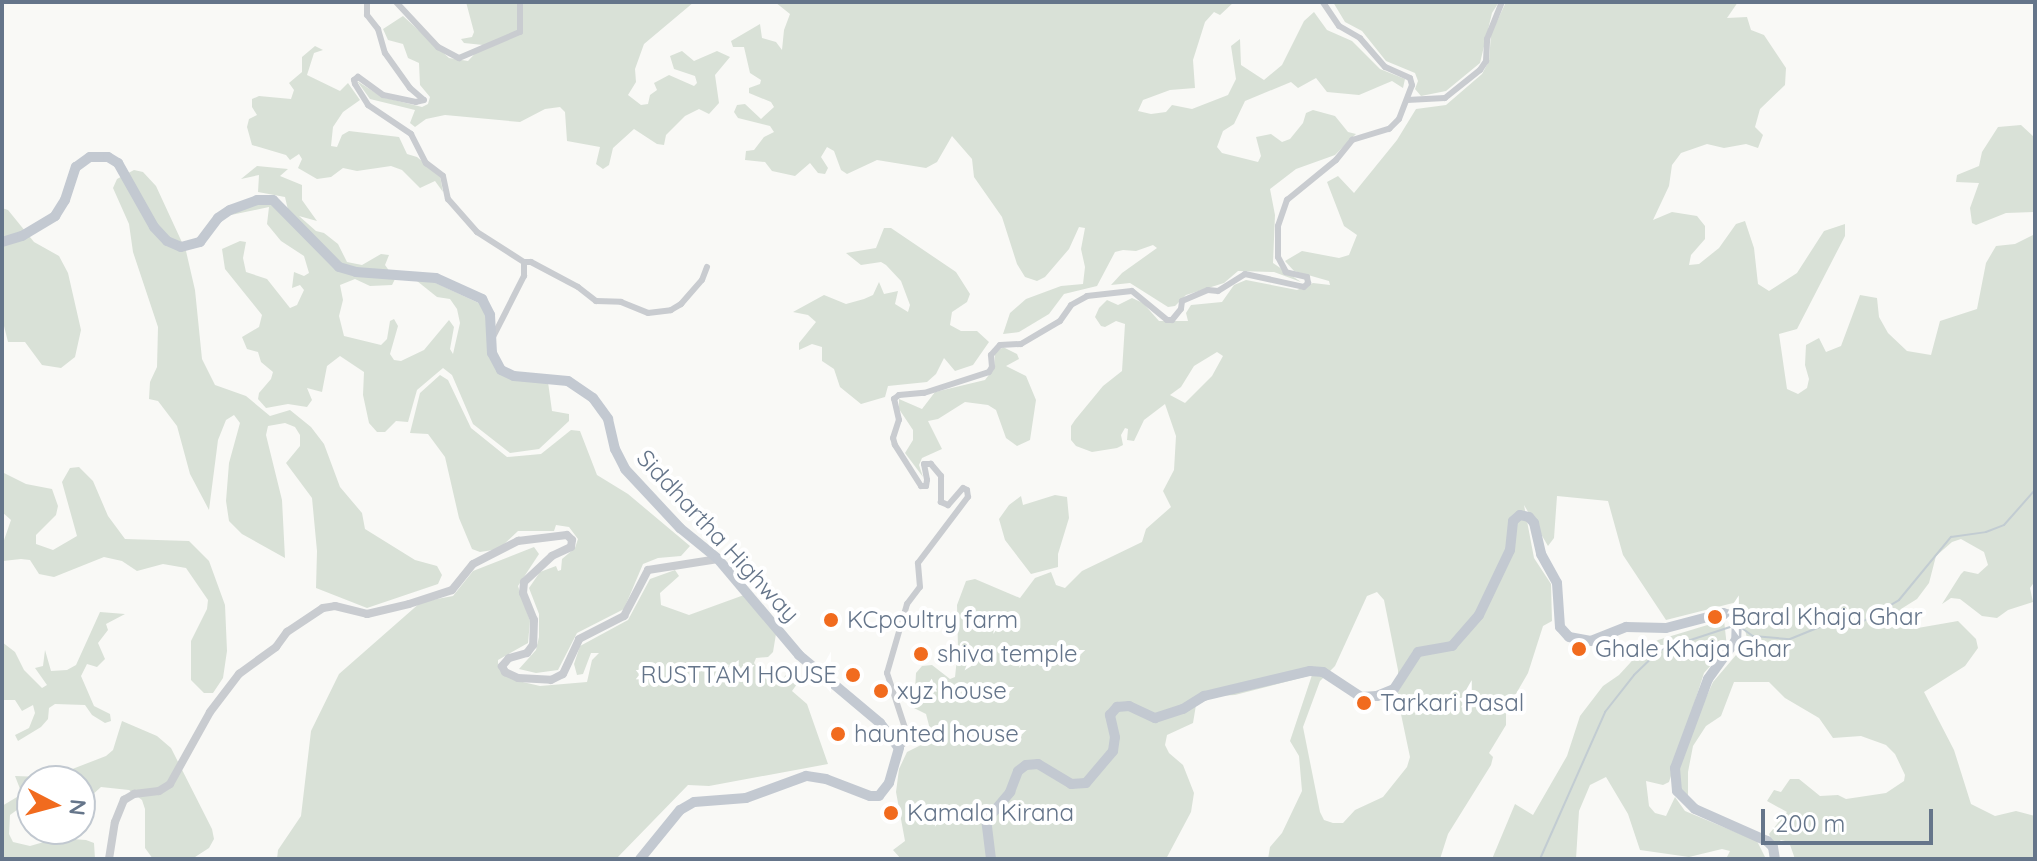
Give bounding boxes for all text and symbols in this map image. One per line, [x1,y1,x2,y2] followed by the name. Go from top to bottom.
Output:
[631,444,805,628] street label: Siddhartha Highway
[1731,603,1923,631] place label: Baral Khaja Ghar
[847,606,1018,634] place label: KCpoultry farm
[1706,608,1724,626] marker: Baral Khaja Ghar
[822,611,840,629] marker: KCpoultry farm
[1595,635,1791,663] place label: Ghale Khaja Ghar
[937,640,1078,668] place label: shiva temple
[1570,640,1588,658] marker: Ghale Khaja Ghar
[912,645,930,663] marker: shiva temple
[641,661,837,689] place label: RUSTTAM HOUSE
[844,666,862,684] marker: RUSTTAM HOUSE
[897,677,1007,705] place label: xyz house
[872,682,890,700] marker: xyz house
[1380,689,1524,717] place label: Tarkari Pasal
[1355,694,1373,712] marker: Tarkari Pasal
[854,720,1019,748] place label: haunted house
[829,725,847,743] marker: haunted house
[16,765,96,845] north arrow
[1765,793,1937,843] scale bar
[63,798,93,817] text: N
[907,799,1074,827] place label: Kamala Kirana
[882,804,900,822] marker: Kamala Kirana
[1775,808,1845,838] text: 200 m

